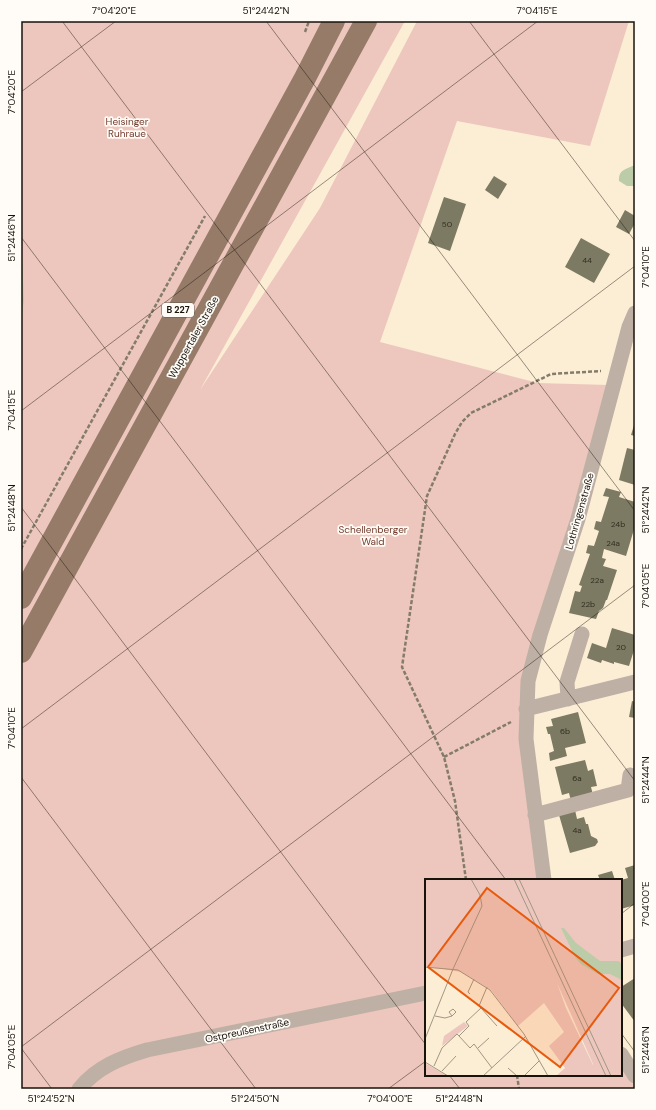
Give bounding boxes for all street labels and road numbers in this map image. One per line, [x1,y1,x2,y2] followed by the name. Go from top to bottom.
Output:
[165,294,222,381] street label: Wuppertaler Straße
[162,303,194,317] road number: B 227
[562,471,597,551] street label: Lothringenstraße
[204,1015,291,1046] street label: Ostpreußenstraße

